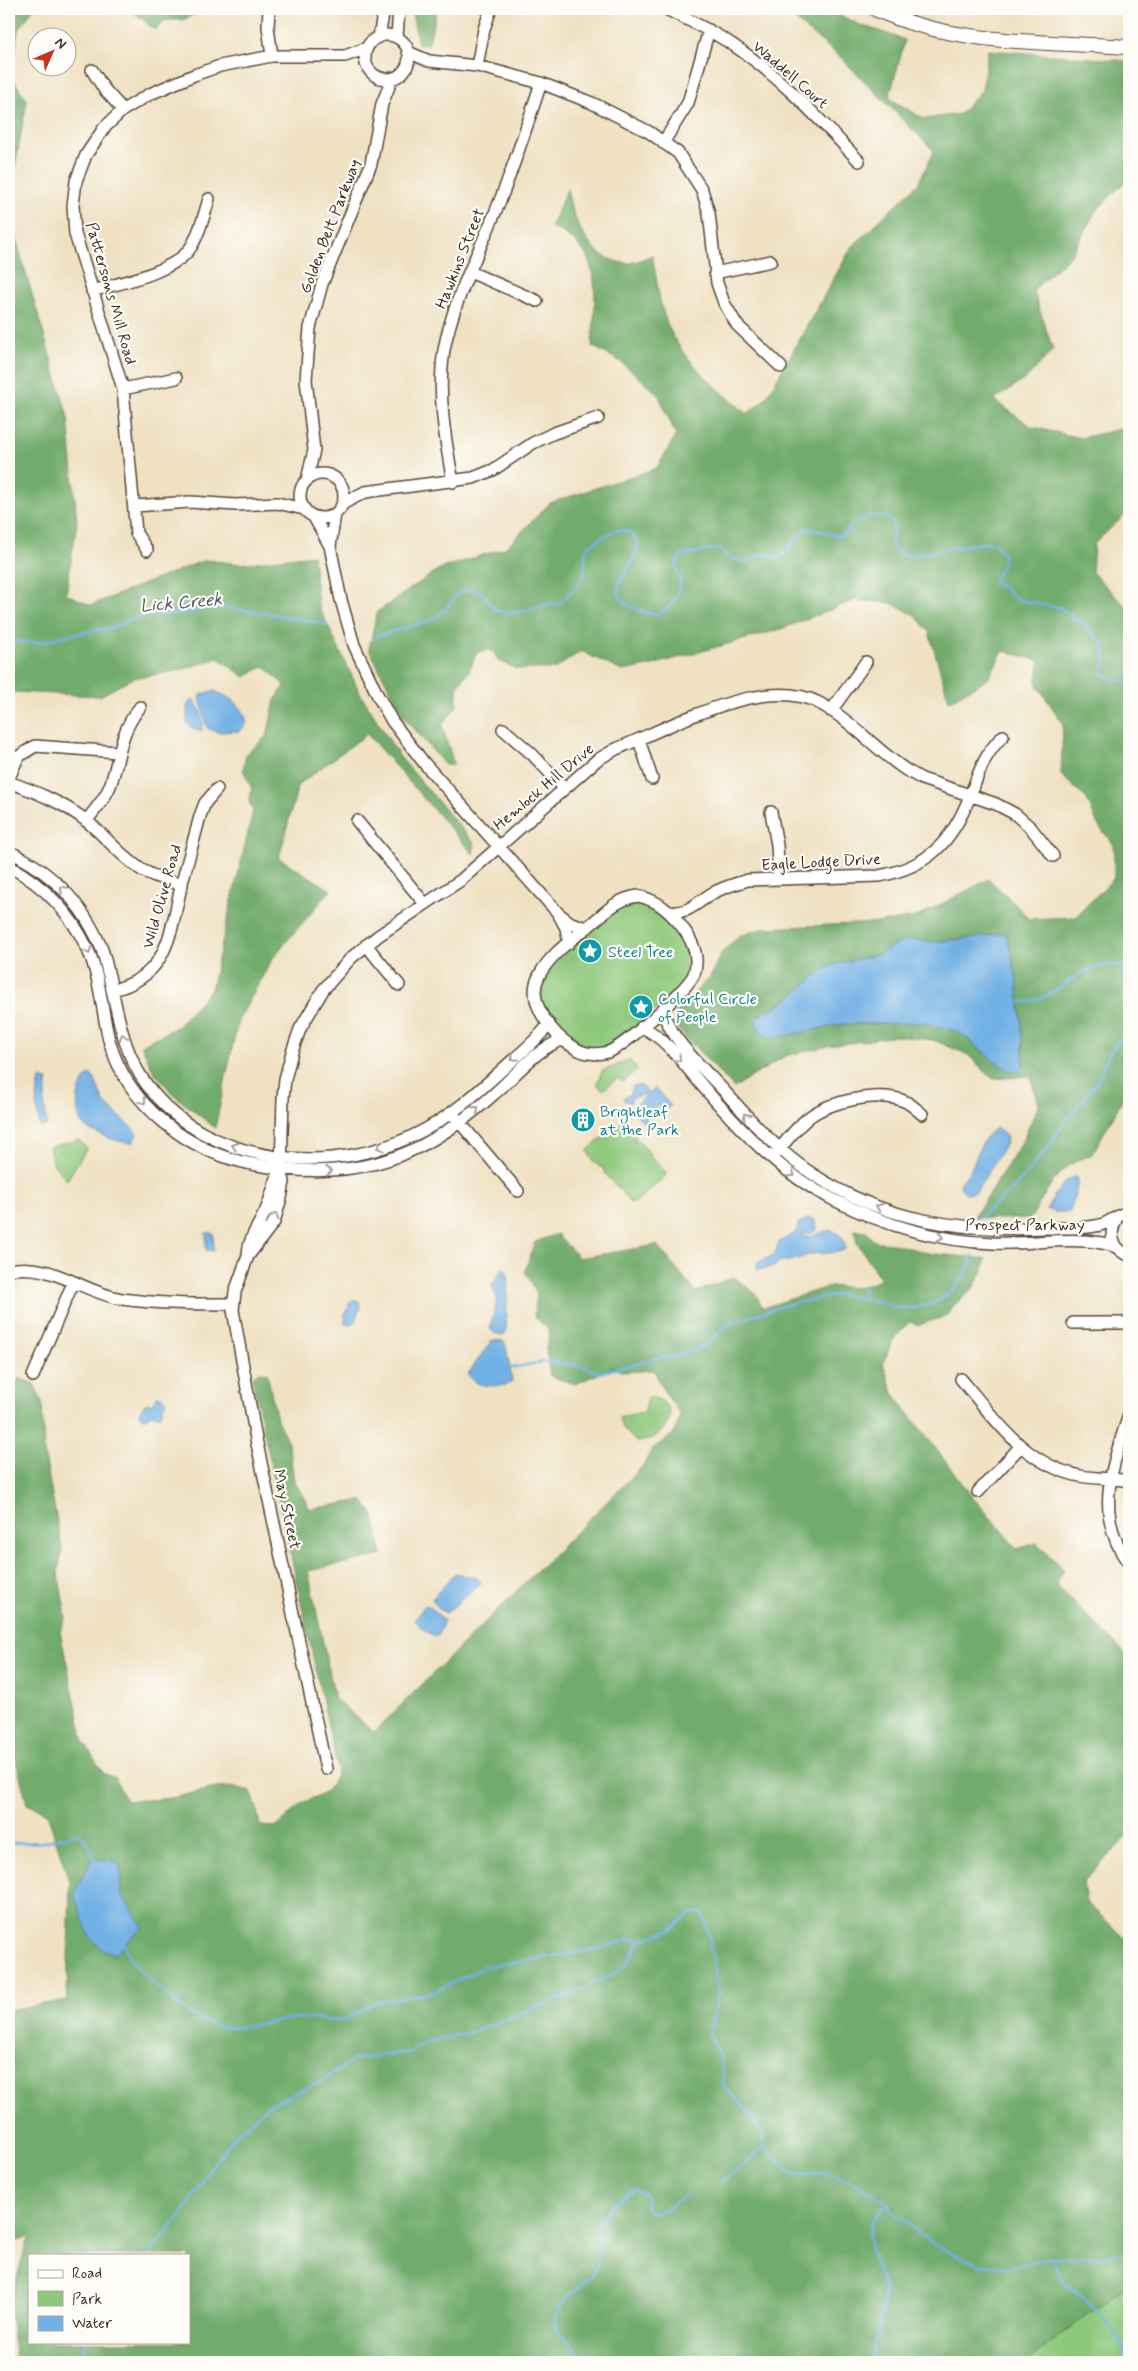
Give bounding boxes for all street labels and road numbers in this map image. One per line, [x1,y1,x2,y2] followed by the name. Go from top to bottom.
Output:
[748,36,832,114] street label: Waddell Court
[295,156,366,297] street label: Golden Belt Parkway
[431,205,490,312] street label: Hawkins Street
[80,220,141,367] street label: Pattersons Mill Road
[489,739,599,835] street label: Hemlock Hill Drive
[138,842,187,951] street label: Wild Olive Road
[761,849,882,877] street label: Eagle Lodge Drive
[965,1215,1085,1236] street label: Prospect Parkway
[268,1467,305,1552] street label: May Street

